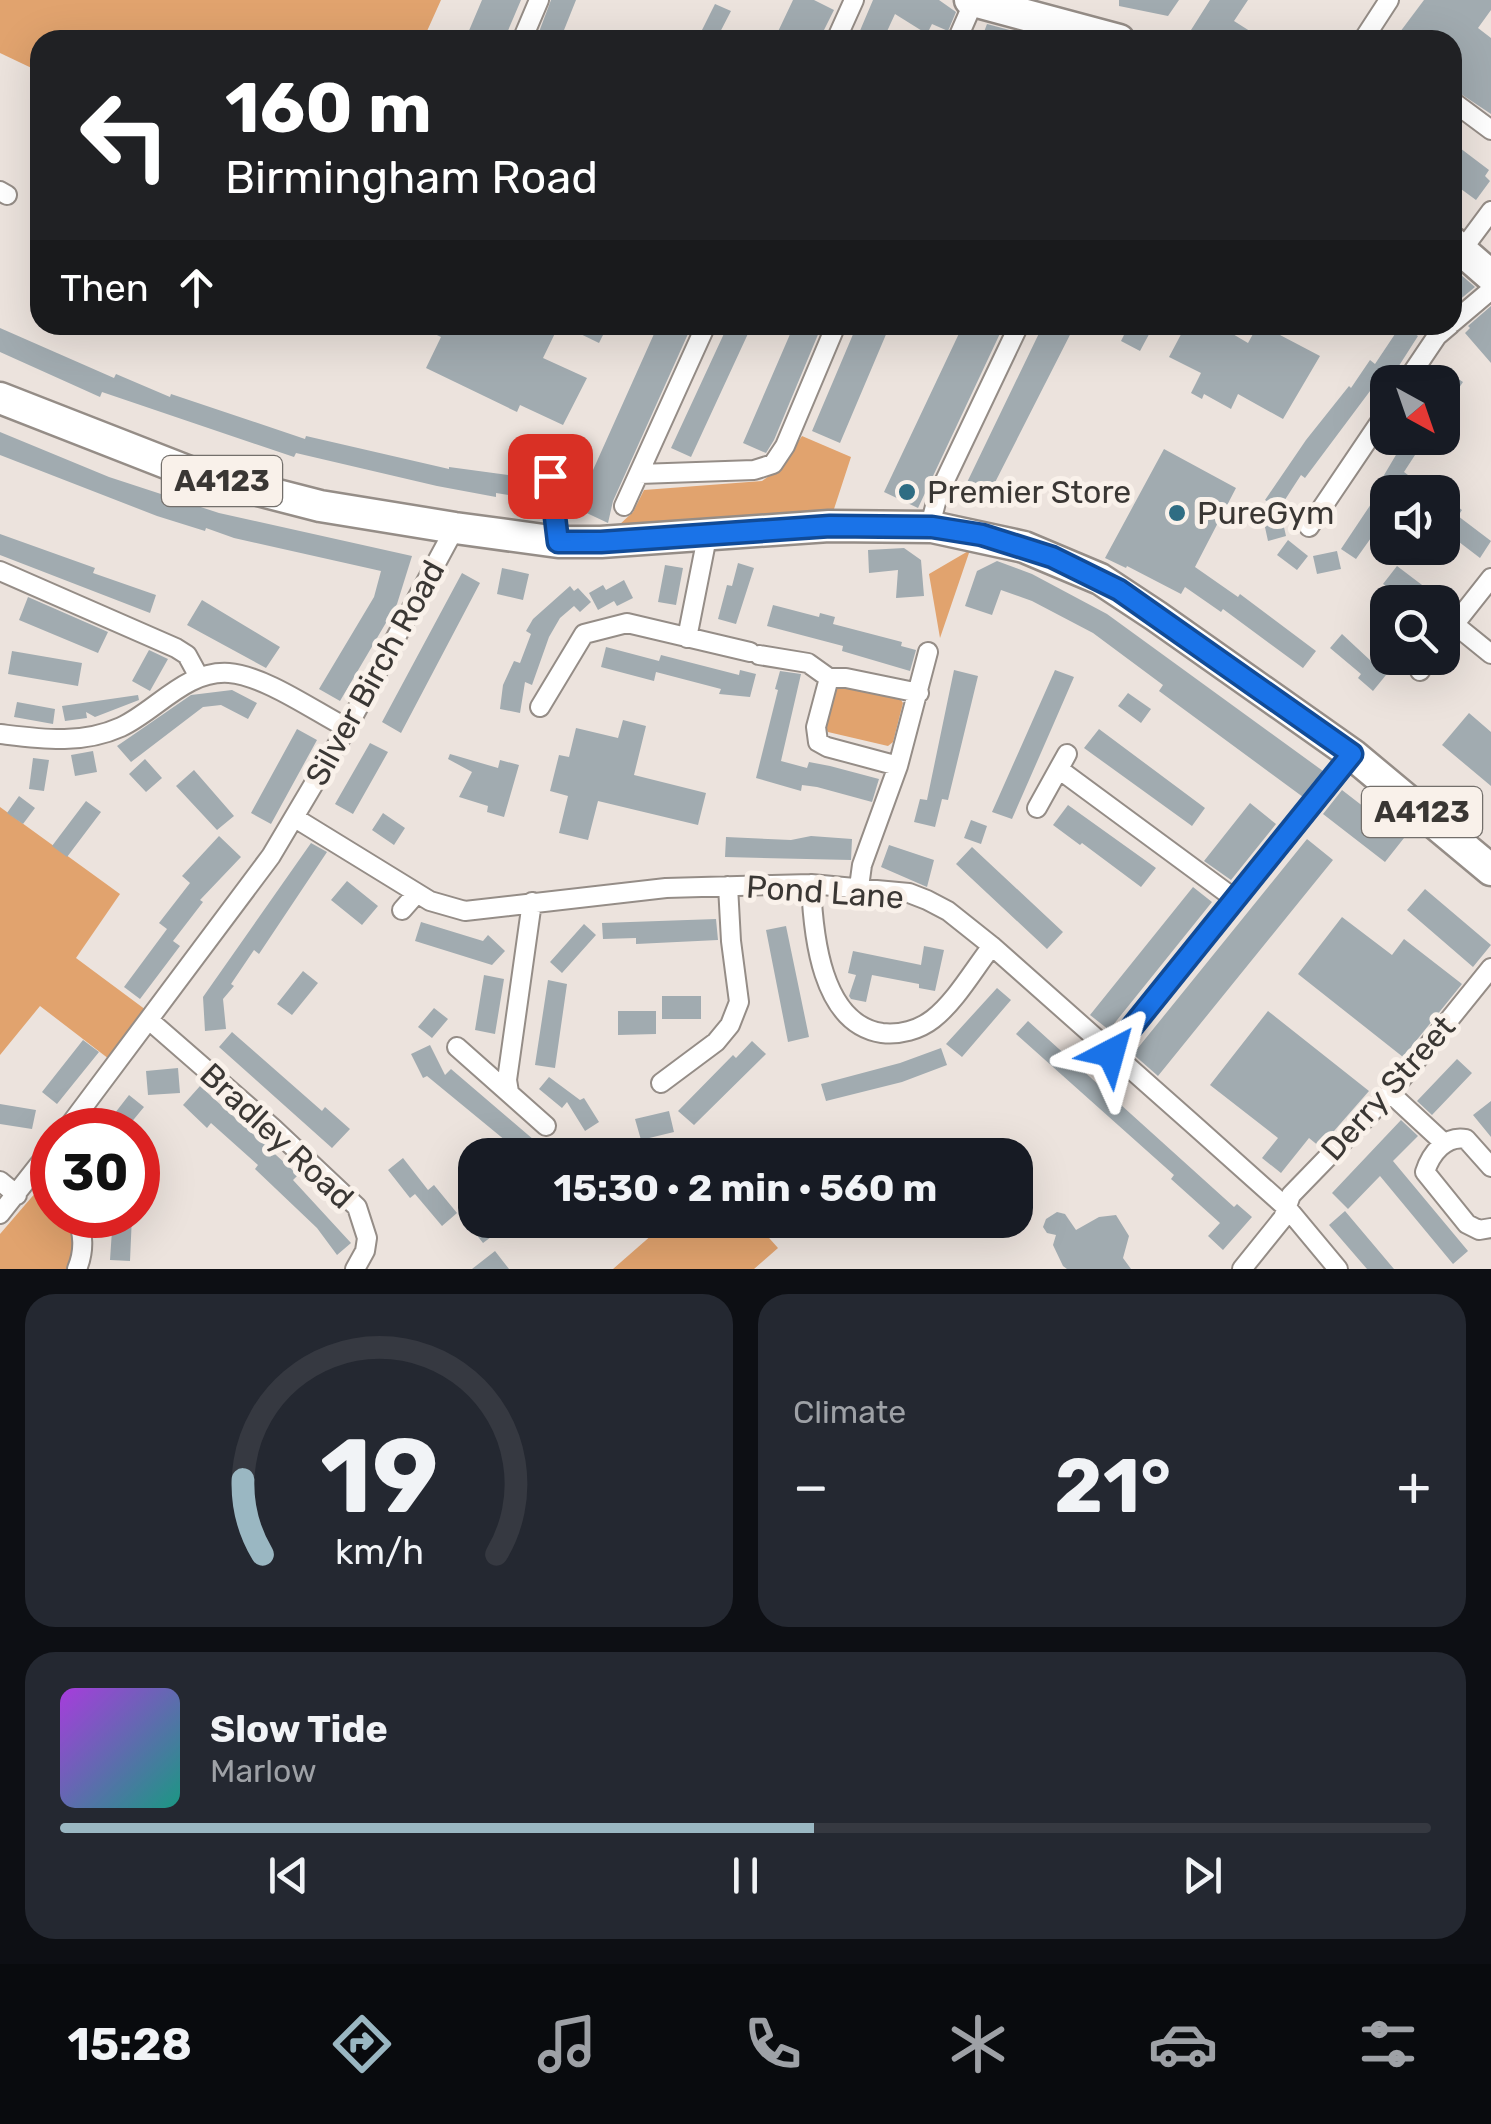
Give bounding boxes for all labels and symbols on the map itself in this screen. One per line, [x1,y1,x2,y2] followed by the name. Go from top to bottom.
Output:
[1370,365,1460,455] north arrow
[508,434,593,519] pin
[162,456,282,506] road number: A4123
[927,473,1131,511] place label: Premier Store
[896,481,918,503] marker: Premier Store
[1197,494,1334,532] place label: PureGym
[1166,502,1188,524] marker: PureGym
[297,554,453,792] street label: Silver Birch Road
[1362,787,1482,837] road number: A4123
[745,868,905,916] street label: Pond Lane
[1059,1001,1163,1105] position arrow
[1313,1008,1463,1168] street label: Derry Street
[193,1055,361,1217] street label: Bradley Road
[30,1108,160,1238] speed limit sign: 30

